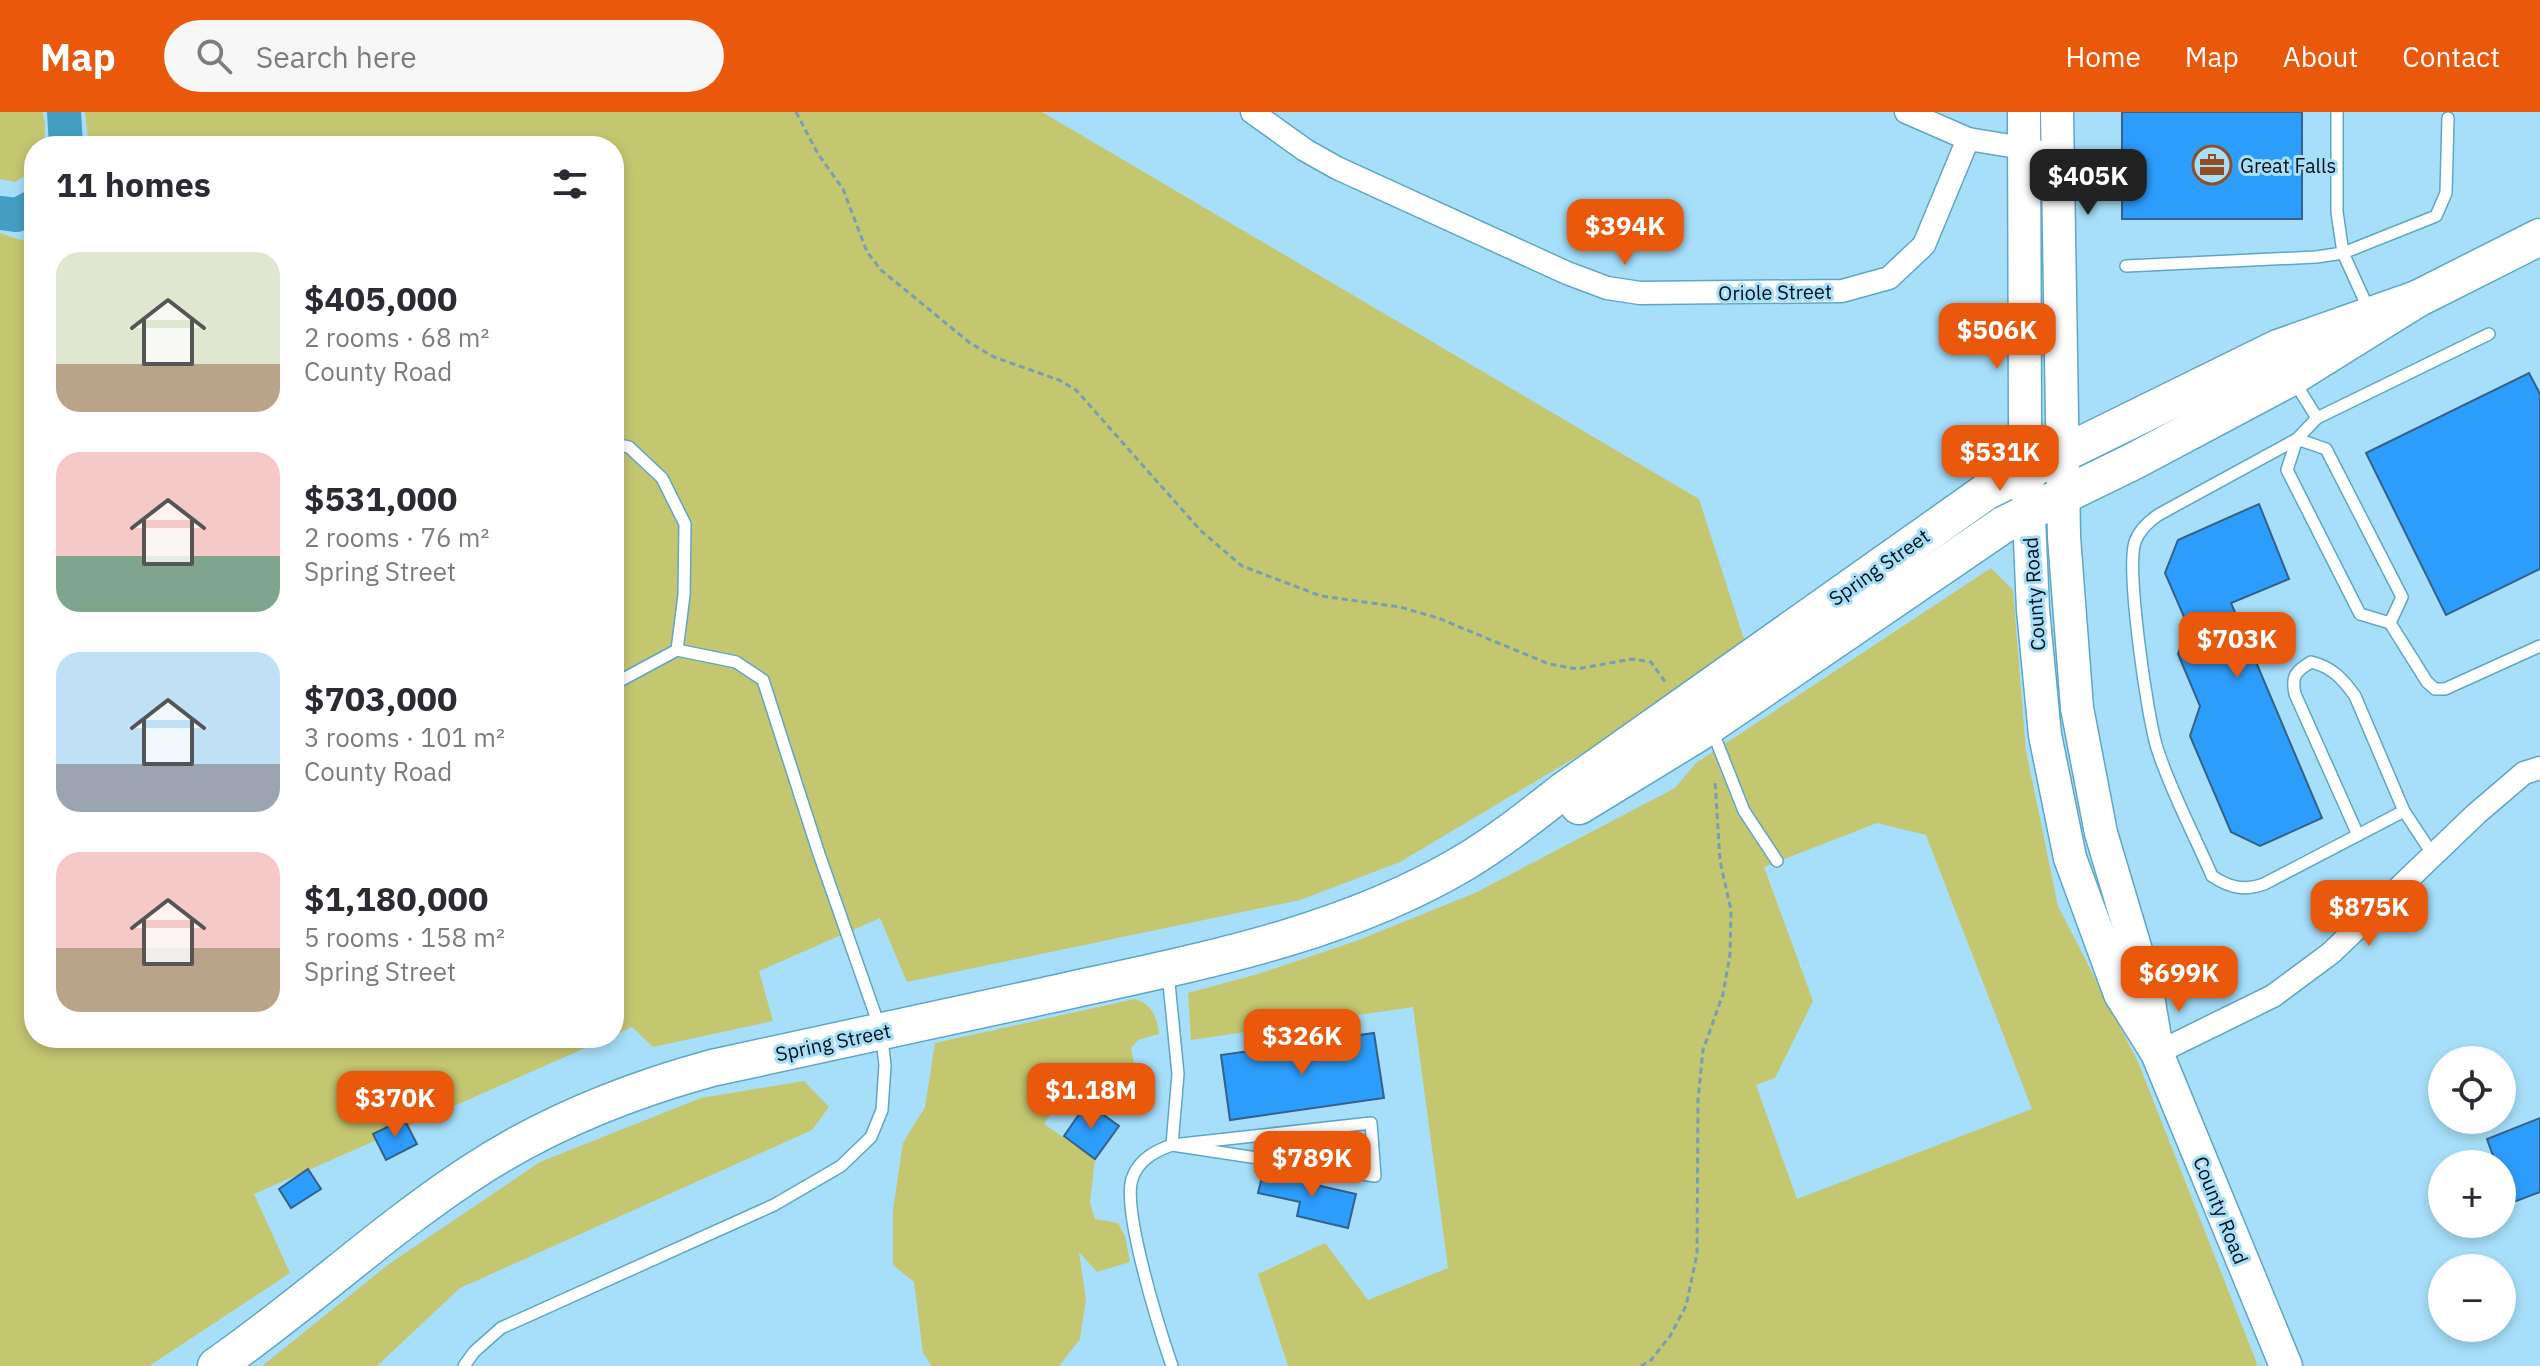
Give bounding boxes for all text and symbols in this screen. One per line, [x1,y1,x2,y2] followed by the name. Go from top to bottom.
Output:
[164,20,724,92] search box
[40,32,116,81] text: Map
[192,34,236,78] icon: search
[256,37,417,76] text: Search here
[2065,38,2141,75] text: Home
[2185,38,2239,75] text: Map
[2283,38,2358,75] text: About
[2402,38,2500,75] text: Contact
[2191,144,2233,186] office icon: Great Falls
[2032,149,2144,217] pin: $405K
[2240,152,2336,179] place label: Great Falls
[2048,158,2128,192] text: $405K
[56,162,211,206] text: 11 homes
[548,162,592,206] icon: filters
[1569,199,1681,267] pin: $394K
[1585,208,1665,242] text: $394K
[304,276,457,320] text: $405,000
[1718,278,1832,306] street label: Oriole Street
[120,284,216,380] icon: home
[1941,303,2053,371] pin: $506K
[1957,312,2037,346] text: $506K
[304,320,489,354] text: 2 rooms · 68 m²
[304,354,452,388] text: County Road
[1944,425,2056,493] pin: $531K
[1960,434,2040,468] text: $531K
[304,476,457,520] text: $531,000
[120,484,216,580] icon: home
[304,520,489,554] text: 2 rooms · 76 m²
[1823,522,1935,612] street label: Spring Street
[2017,536,2051,652] street label: County Road
[304,554,456,588] text: Spring Street
[2181,612,2293,680] pin: $703K
[2197,621,2277,655] text: $703K
[304,676,457,720] text: $703,000
[120,684,216,780] icon: home
[304,720,505,754] text: 3 rooms · 101 m²
[304,754,452,788] text: County Road
[304,876,488,920] text: $1,180,000
[2313,880,2425,948] pin: $875K
[120,884,216,980] icon: home
[2329,889,2409,923] text: $875K
[304,920,505,954] text: 5 rooms · 158 m²
[2123,946,2235,1014] pin: $699K
[304,954,456,988] text: Spring Street
[2139,955,2219,989] text: $699K
[1246,1009,1358,1077] pin: $326K
[773,1017,893,1067] street label: Spring Street
[1262,1018,1342,1052] text: $326K
[2428,1046,2516,1342] map controls
[2428,1046,2516,1134] button: locate
[1026,1063,1156,1131] pin: $1.18M
[339,1071,451,1139] pin: $370K
[1045,1072,1137,1106] text: $1.18M
[355,1080,435,1114] text: $370K
[1256,1131,1368,1199] pin: $789K
[1272,1140,1352,1174] text: $789K
[2428,1150,2516,1238] button: +
[2187,1152,2255,1268] street label: County Road
[2428,1254,2516,1342] button: −

